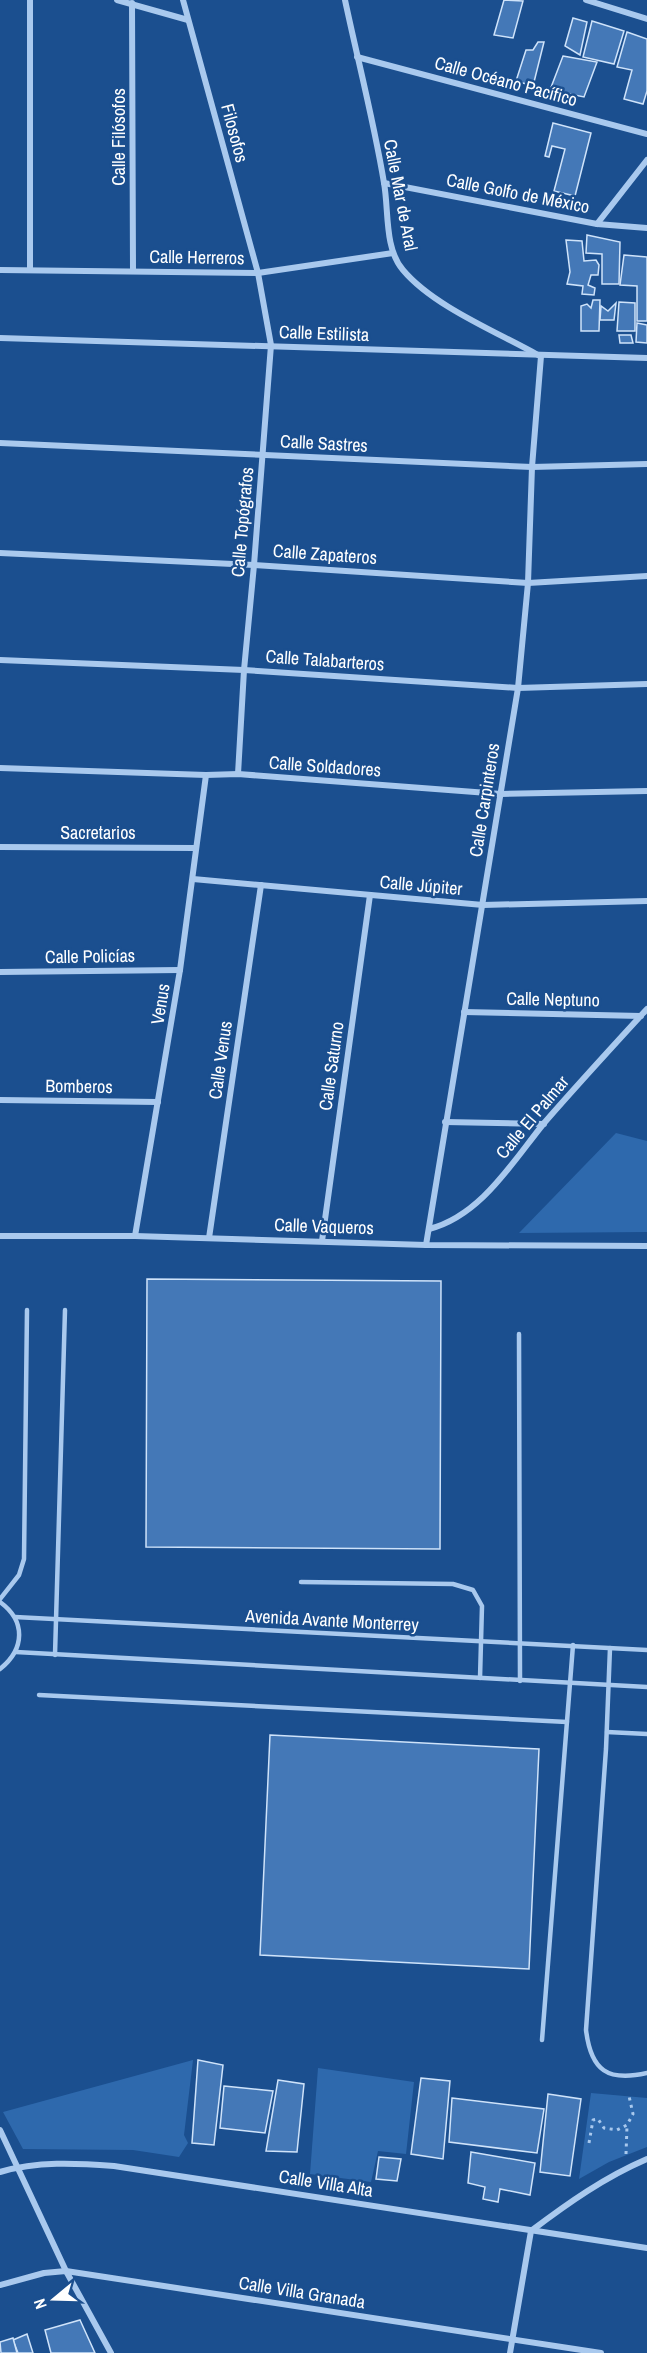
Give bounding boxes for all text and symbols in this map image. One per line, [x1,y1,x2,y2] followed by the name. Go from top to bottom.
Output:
[432,50,580,112] street label: Calle Océano Pacífico
[106,88,131,186] street label: Calle Filósofos
[215,101,255,165] street label: Filosofos
[378,137,424,253] street label: Calle Mar de Aral
[444,167,592,219] street label: Calle Golfo de México
[149,244,245,270] street label: Calle Herreros
[278,319,370,347] street label: Calle Estilista
[280,428,368,458] street label: Calle Sastres
[225,466,259,578] street label: Calle Topógrafos
[272,538,378,570] street label: Calle Zapateros
[265,643,385,677] street label: Calle Talabarteros
[463,741,505,859] street label: Calle Carpinteros
[268,750,382,782] street label: Calle Soldadores
[60,820,136,845] street label: Sacretarios
[379,869,463,901] street label: Calle Júpiter
[45,943,135,969] street label: Calle Policías
[144,982,176,1026] street label: Venus
[506,986,600,1012] street label: Calle Neptuno
[202,1019,238,1101] street label: Calle Venus
[312,1020,350,1112] street label: Calle Saturno
[490,1070,574,1164] street label: Calle El Palmar
[45,1073,113,1099] street label: Bomberos
[274,1212,374,1240] street label: Calle Vaqueros
[244,1603,420,1637] street label: Avenida Avante Monterrey
[277,2163,375,2203] street label: Calle Villa Alta
[24,2269,84,2329] north arrow
[237,2270,367,2314] street label: Calle Villa Granada
[28,2296,52,2312] text: N

